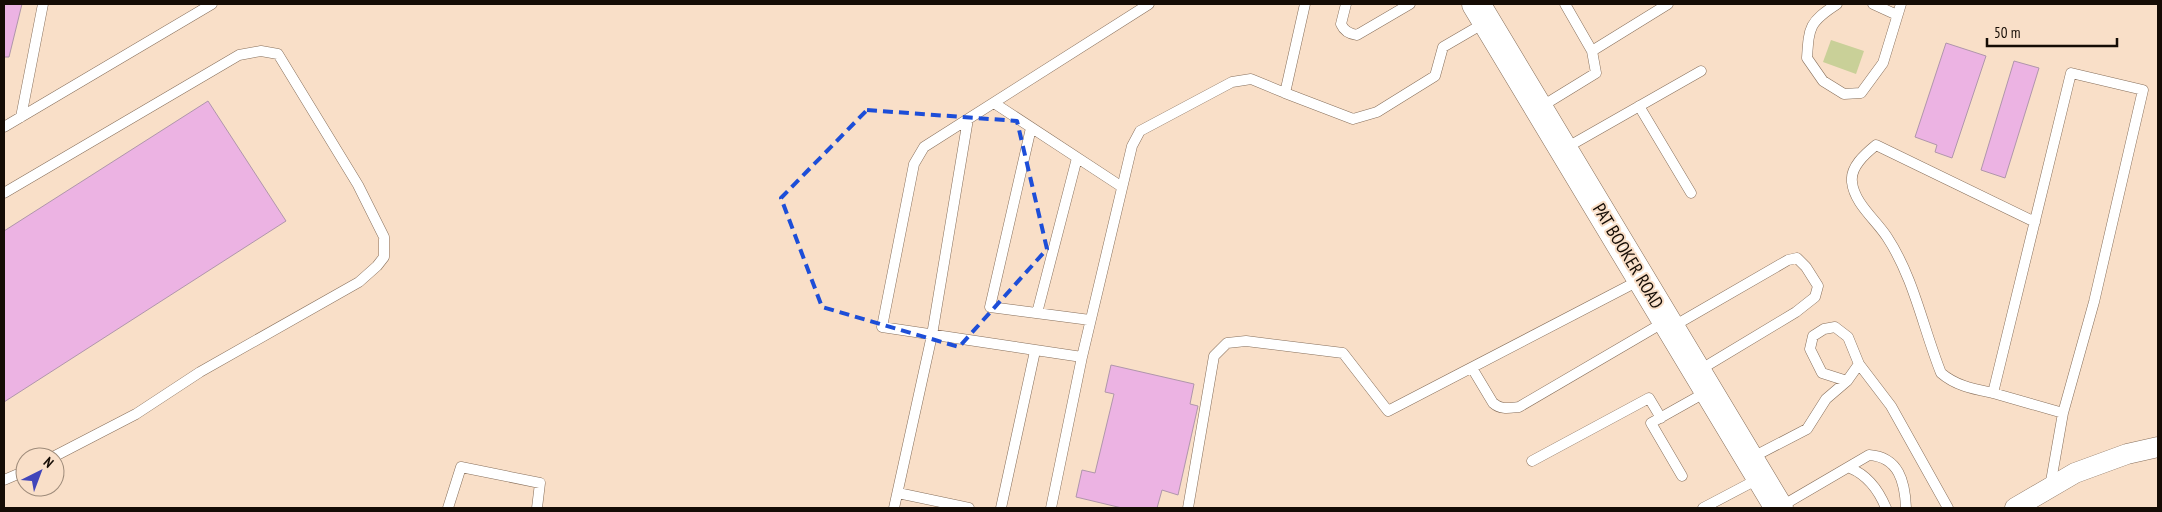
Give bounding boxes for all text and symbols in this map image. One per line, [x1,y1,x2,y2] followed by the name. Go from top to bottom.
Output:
[1987,15,2117,47] scale bar
[1994,23,2020,42] text: 50 m
[1588,199,1669,313] street label: PAT BOOKER ROAD
[15,447,65,497] north arrow
[40,453,58,472] text: N

